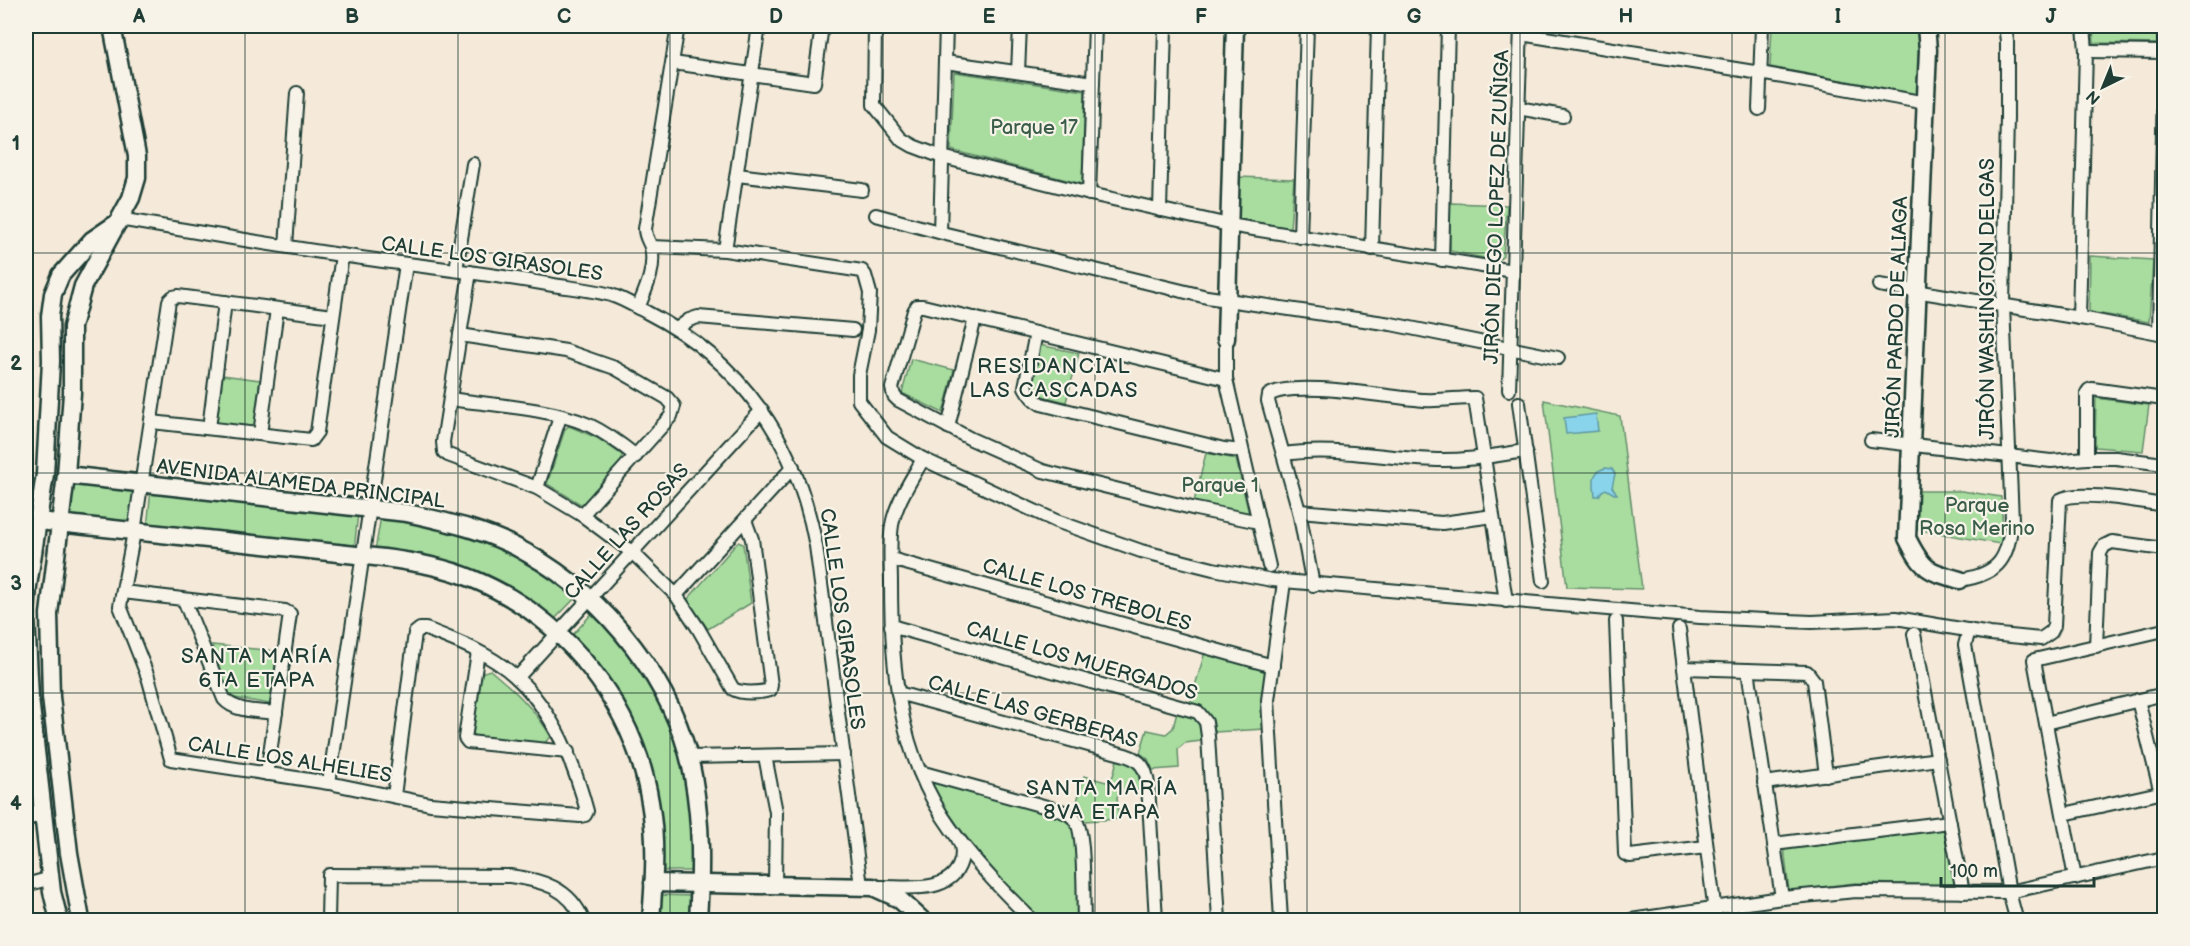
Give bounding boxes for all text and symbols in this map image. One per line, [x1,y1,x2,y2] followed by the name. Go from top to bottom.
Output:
[132,5,146,29] text: A
[345,5,359,29] text: B
[557,5,571,29] text: C
[769,5,783,29] text: D
[983,5,996,29] text: E
[1195,5,1207,29] text: F
[1407,5,1422,29] text: G
[1619,5,1633,29] text: H
[1835,5,1841,29] text: I
[2046,5,2058,29] text: J
[1479,49,1515,365] street label: JIRÓN DIEGO LOPEZ DE ZUÑIGA
[2073,57,2133,117] north arrow
[2083,86,2105,108] text: N
[990,116,1078,140] park label: Parque 17
[12,132,20,156] text: 1
[1975,158,2000,440] street label: JIRÓN WASHINGTON DELGAS
[1880,195,1913,438] street label: JIRÓN PARDO DE ALIAGA
[380,232,604,286] street label: CALLE LOS GIRASOLES
[10,352,22,376] text: 2
[969,354,1139,403] district label: RESIDANCIAL LAS CASCADAS
[155,454,447,514] street label: AVENIDA ALAMEDA PRINCIPAL
[559,459,694,605] street label: CALLE LAS ROSAS
[1181,474,1259,498] park label: Parque 1
[1919,494,2035,541] park label: Parque Rosa Merino
[815,507,869,731] street label: CALLE LOS GIRASOLES
[980,554,1194,636] street label: CALLE LOS TREBOLES
[10,572,22,596] text: 3
[963,616,1200,705] street label: CALLE LOS MUERGADOS
[181,644,333,693] district label: SANTA MARÍA 6TA ETAPA
[925,671,1140,753] street label: CALLE LAS GERBERAS
[186,732,394,788] street label: CALLE LOS ALHELIES
[1026,776,1178,825] district label: SANTA MARÍA 8VA ETAPA
[10,792,22,816] text: 4
[1941,850,2094,888] scale bar
[1950,861,1998,882] text: 100 m

